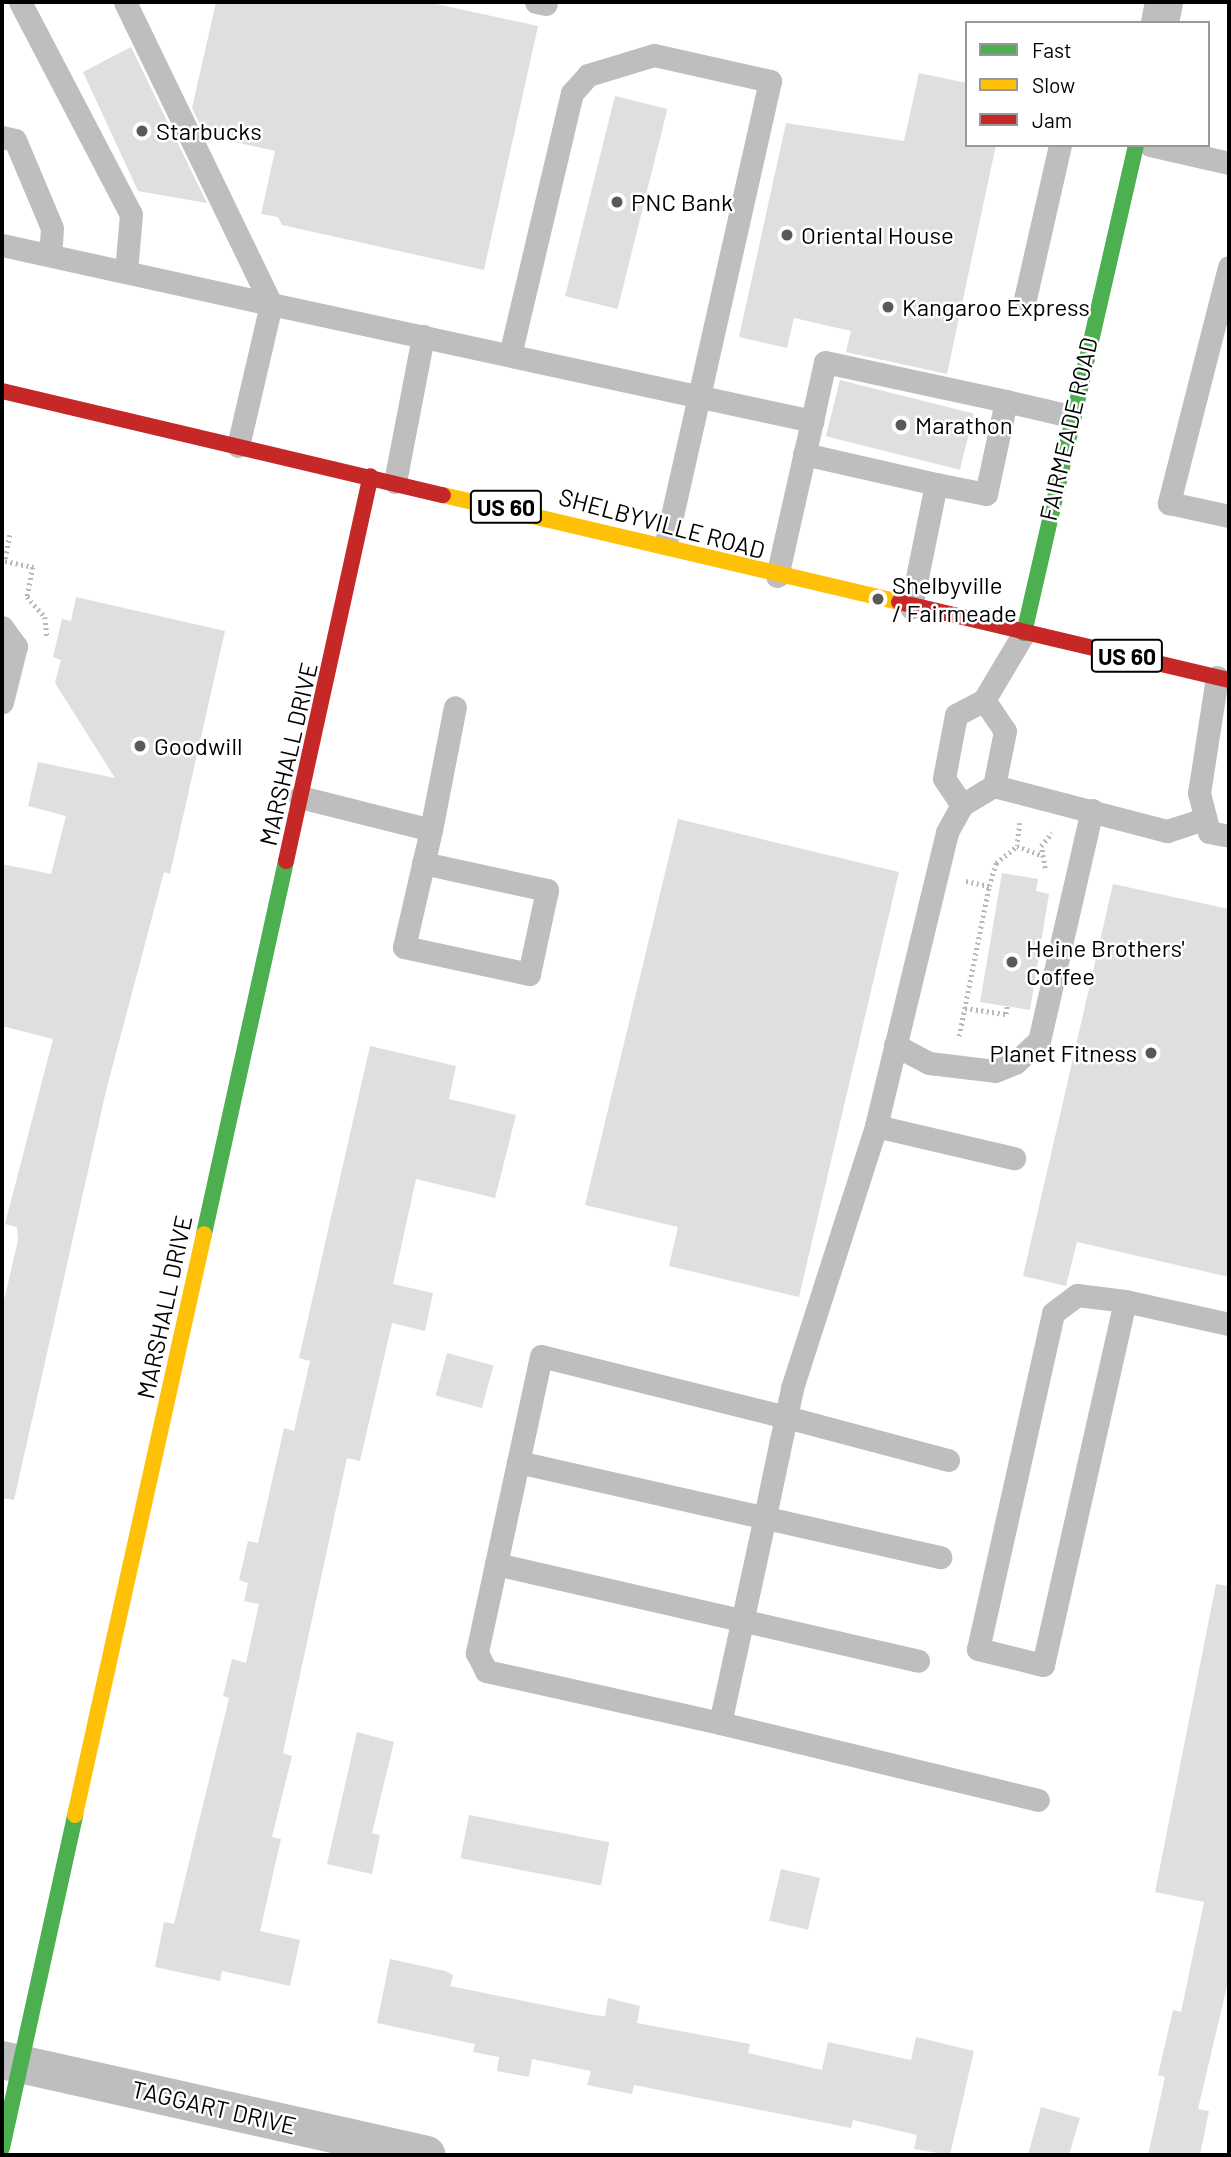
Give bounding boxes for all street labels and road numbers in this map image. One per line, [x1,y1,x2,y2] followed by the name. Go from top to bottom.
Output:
[1033,335,1103,523] street label: FAIRMEADE ROAD
[556,482,768,564] street label: SHELBYVILLE ROAD
[469,488,543,526] road number: US 60
[1090,636,1164,676] road number: US 60
[253,660,323,848] street label: MARSHALL DRIVE
[130,1213,198,1401] street label: MARSHALL DRIVE
[129,2074,299,2140] street label: TAGGART DRIVE

